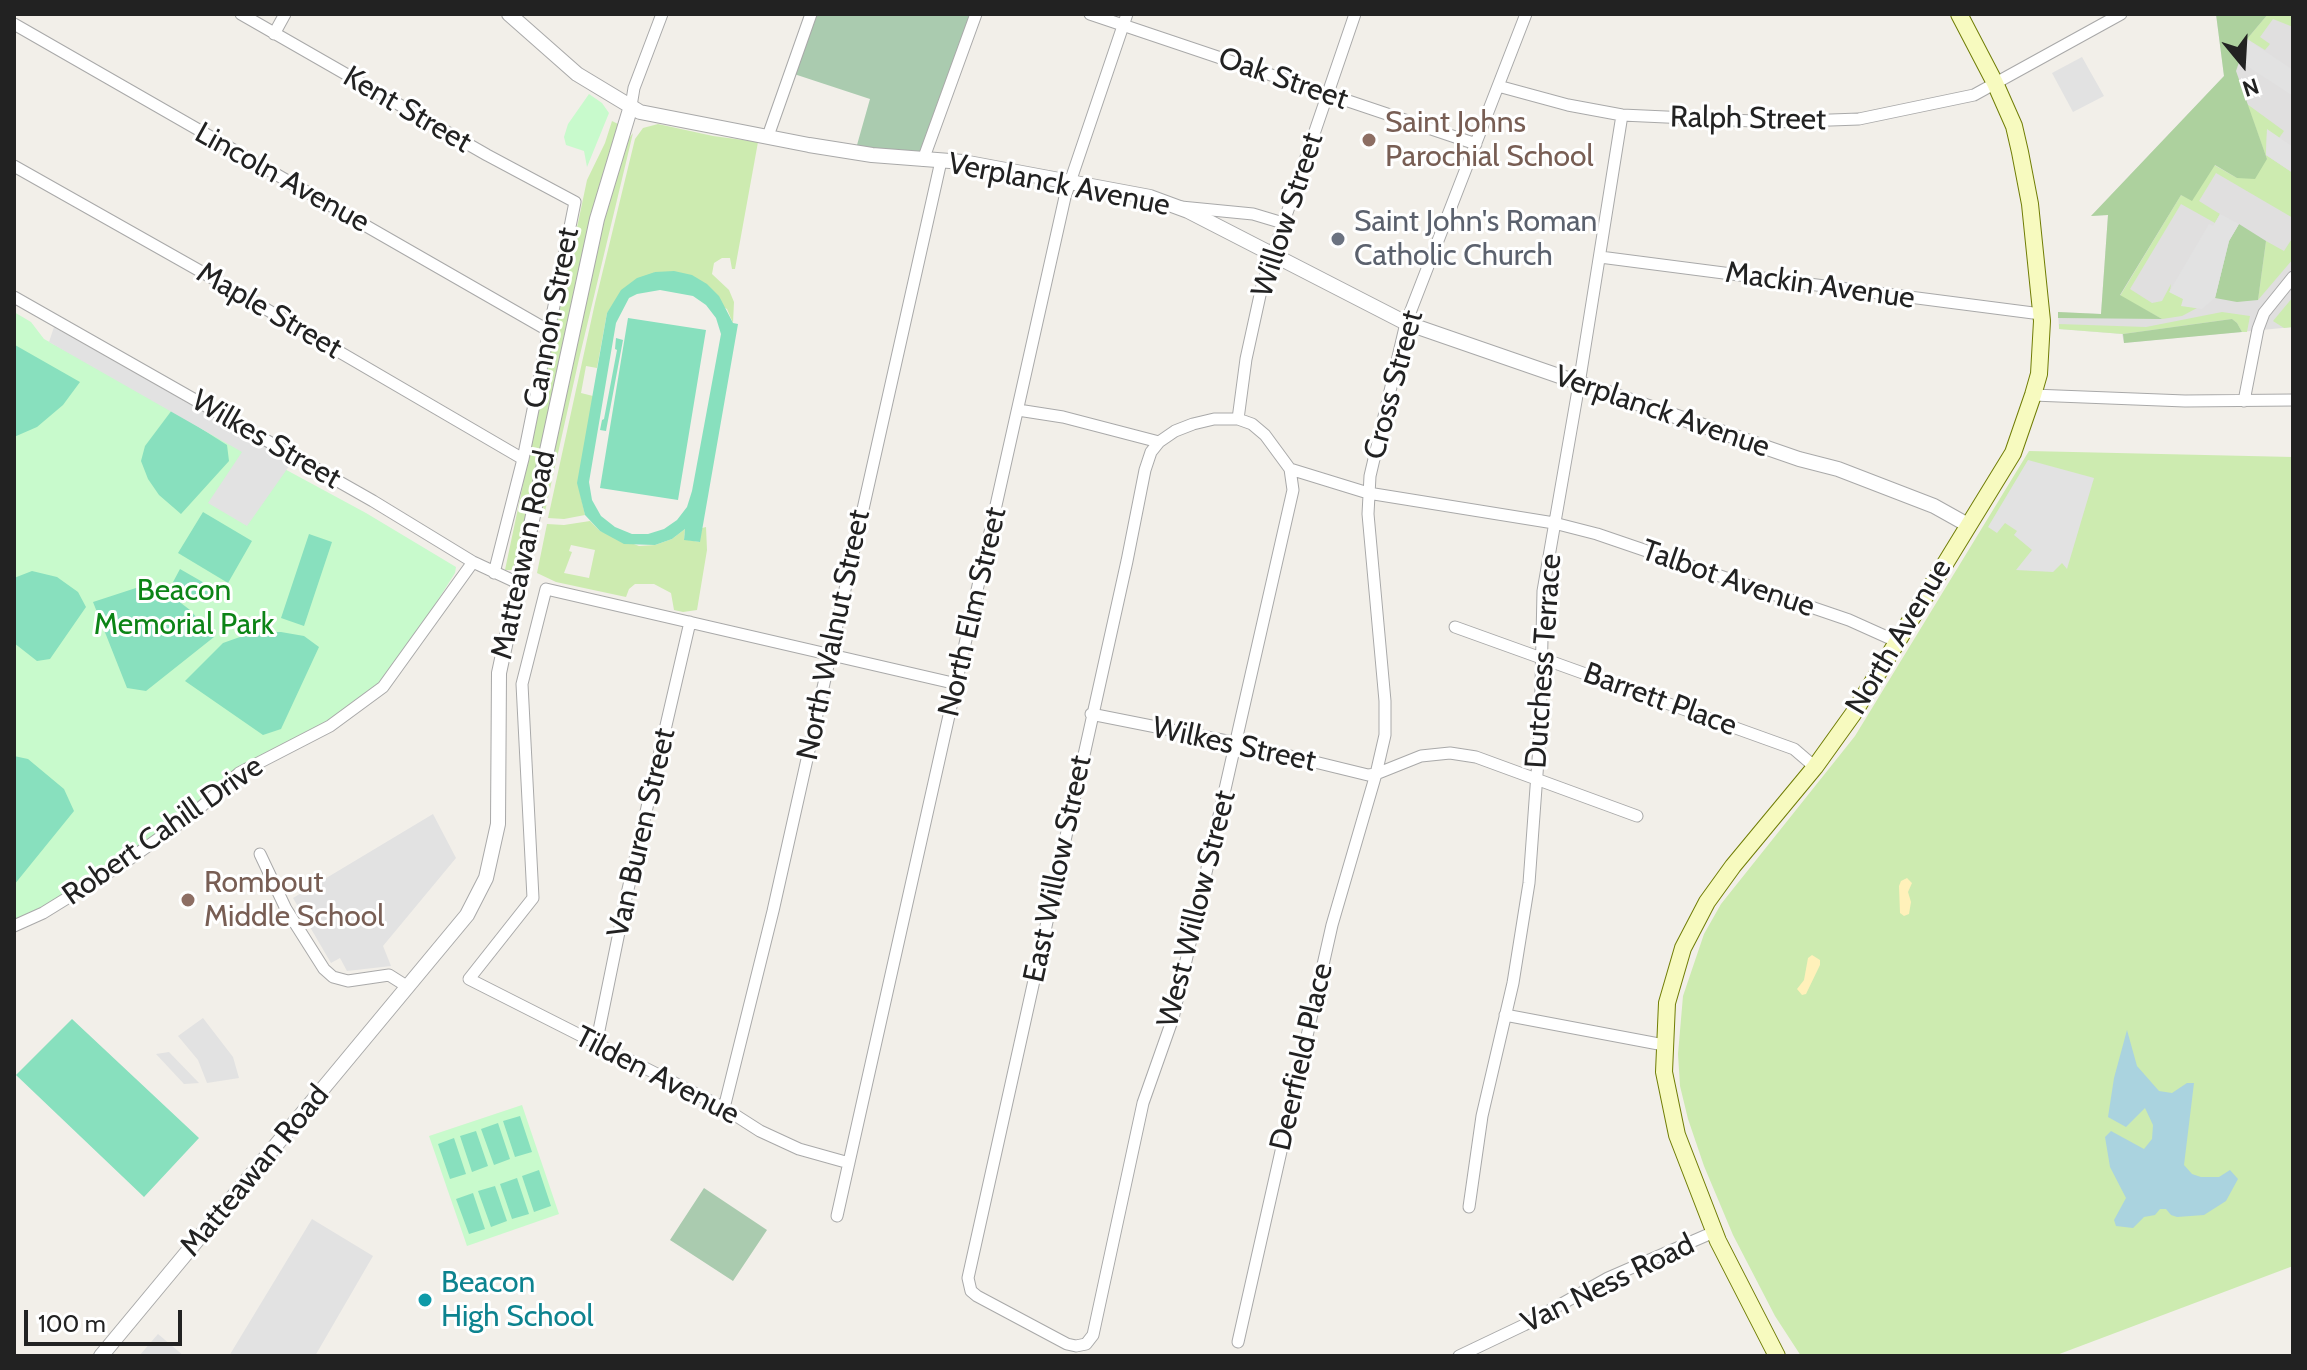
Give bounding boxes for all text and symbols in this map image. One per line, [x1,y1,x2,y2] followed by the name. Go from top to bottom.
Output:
[2203,24,2283,104] north arrow
[1214,40,1352,118] street label: Oak Street
[337,59,477,161] street label: Kent Street
[2239,72,2262,103] text: N
[1670,100,1826,138] street label: Ralph Street
[1385,105,1594,176] place label: Saint Johns Parochial School
[189,115,375,241] street label: Lincoln Avenue
[1245,128,1331,302] street label: Willow Street
[1360,131,1378,149] marker: Saint Johns Parochial School
[945,146,1173,224] street label: Verplanck Avenue
[1354,204,1597,274] place label: Saint John's Roman Catholic Church
[517,224,587,412] street label: Cannon Street
[1329,230,1347,248] marker: Saint John's Roman Catholic Church
[190,255,348,367] street label: Maple Street
[1723,255,1917,317] street label: Mackin Avenue
[1357,307,1431,463] street label: Cross Street
[1550,358,1774,466] street label: Verplanck Avenue
[185,383,347,497] street label: Wilkes Street
[484,447,564,663] street label: Matteawan Road
[931,504,1015,720] street label: North Elm Street
[790,507,878,763] street label: North Walnut Street
[1637,533,1819,625] street label: Talbot Avenue
[1519,552,1569,770] street label: Dutchess Terrace
[1839,553,1959,721] street label: North Avenue
[94,573,274,644] park label: Beacon Memorial Park
[1578,656,1742,744] street label: Barrett Place
[1149,710,1319,780] street label: Wilkes Street
[600,725,684,941] street label: Van Buren Street
[56,749,270,913] street label: Robert Cahill Drive
[1016,752,1100,986] street label: East Willow Street
[1150,787,1244,1031] street label: West Willow Street
[204,865,384,936] place label: Rombout Middle School
[179,891,197,909] marker: Rombout Middle School
[1263,960,1341,1154] street label: Deerfield Place
[569,1019,745,1133] street label: Tilden Avenue
[173,1078,337,1264] street label: Matteawan Road
[1516,1227,1700,1341] street label: Van Ness Road
[441,1265,594,1336] place label: Beacon High School
[416,1291,434,1309] marker: Beacon High School
[28,1294,186,1344] scale bar
[38,1309,106,1338] text: 100 m

